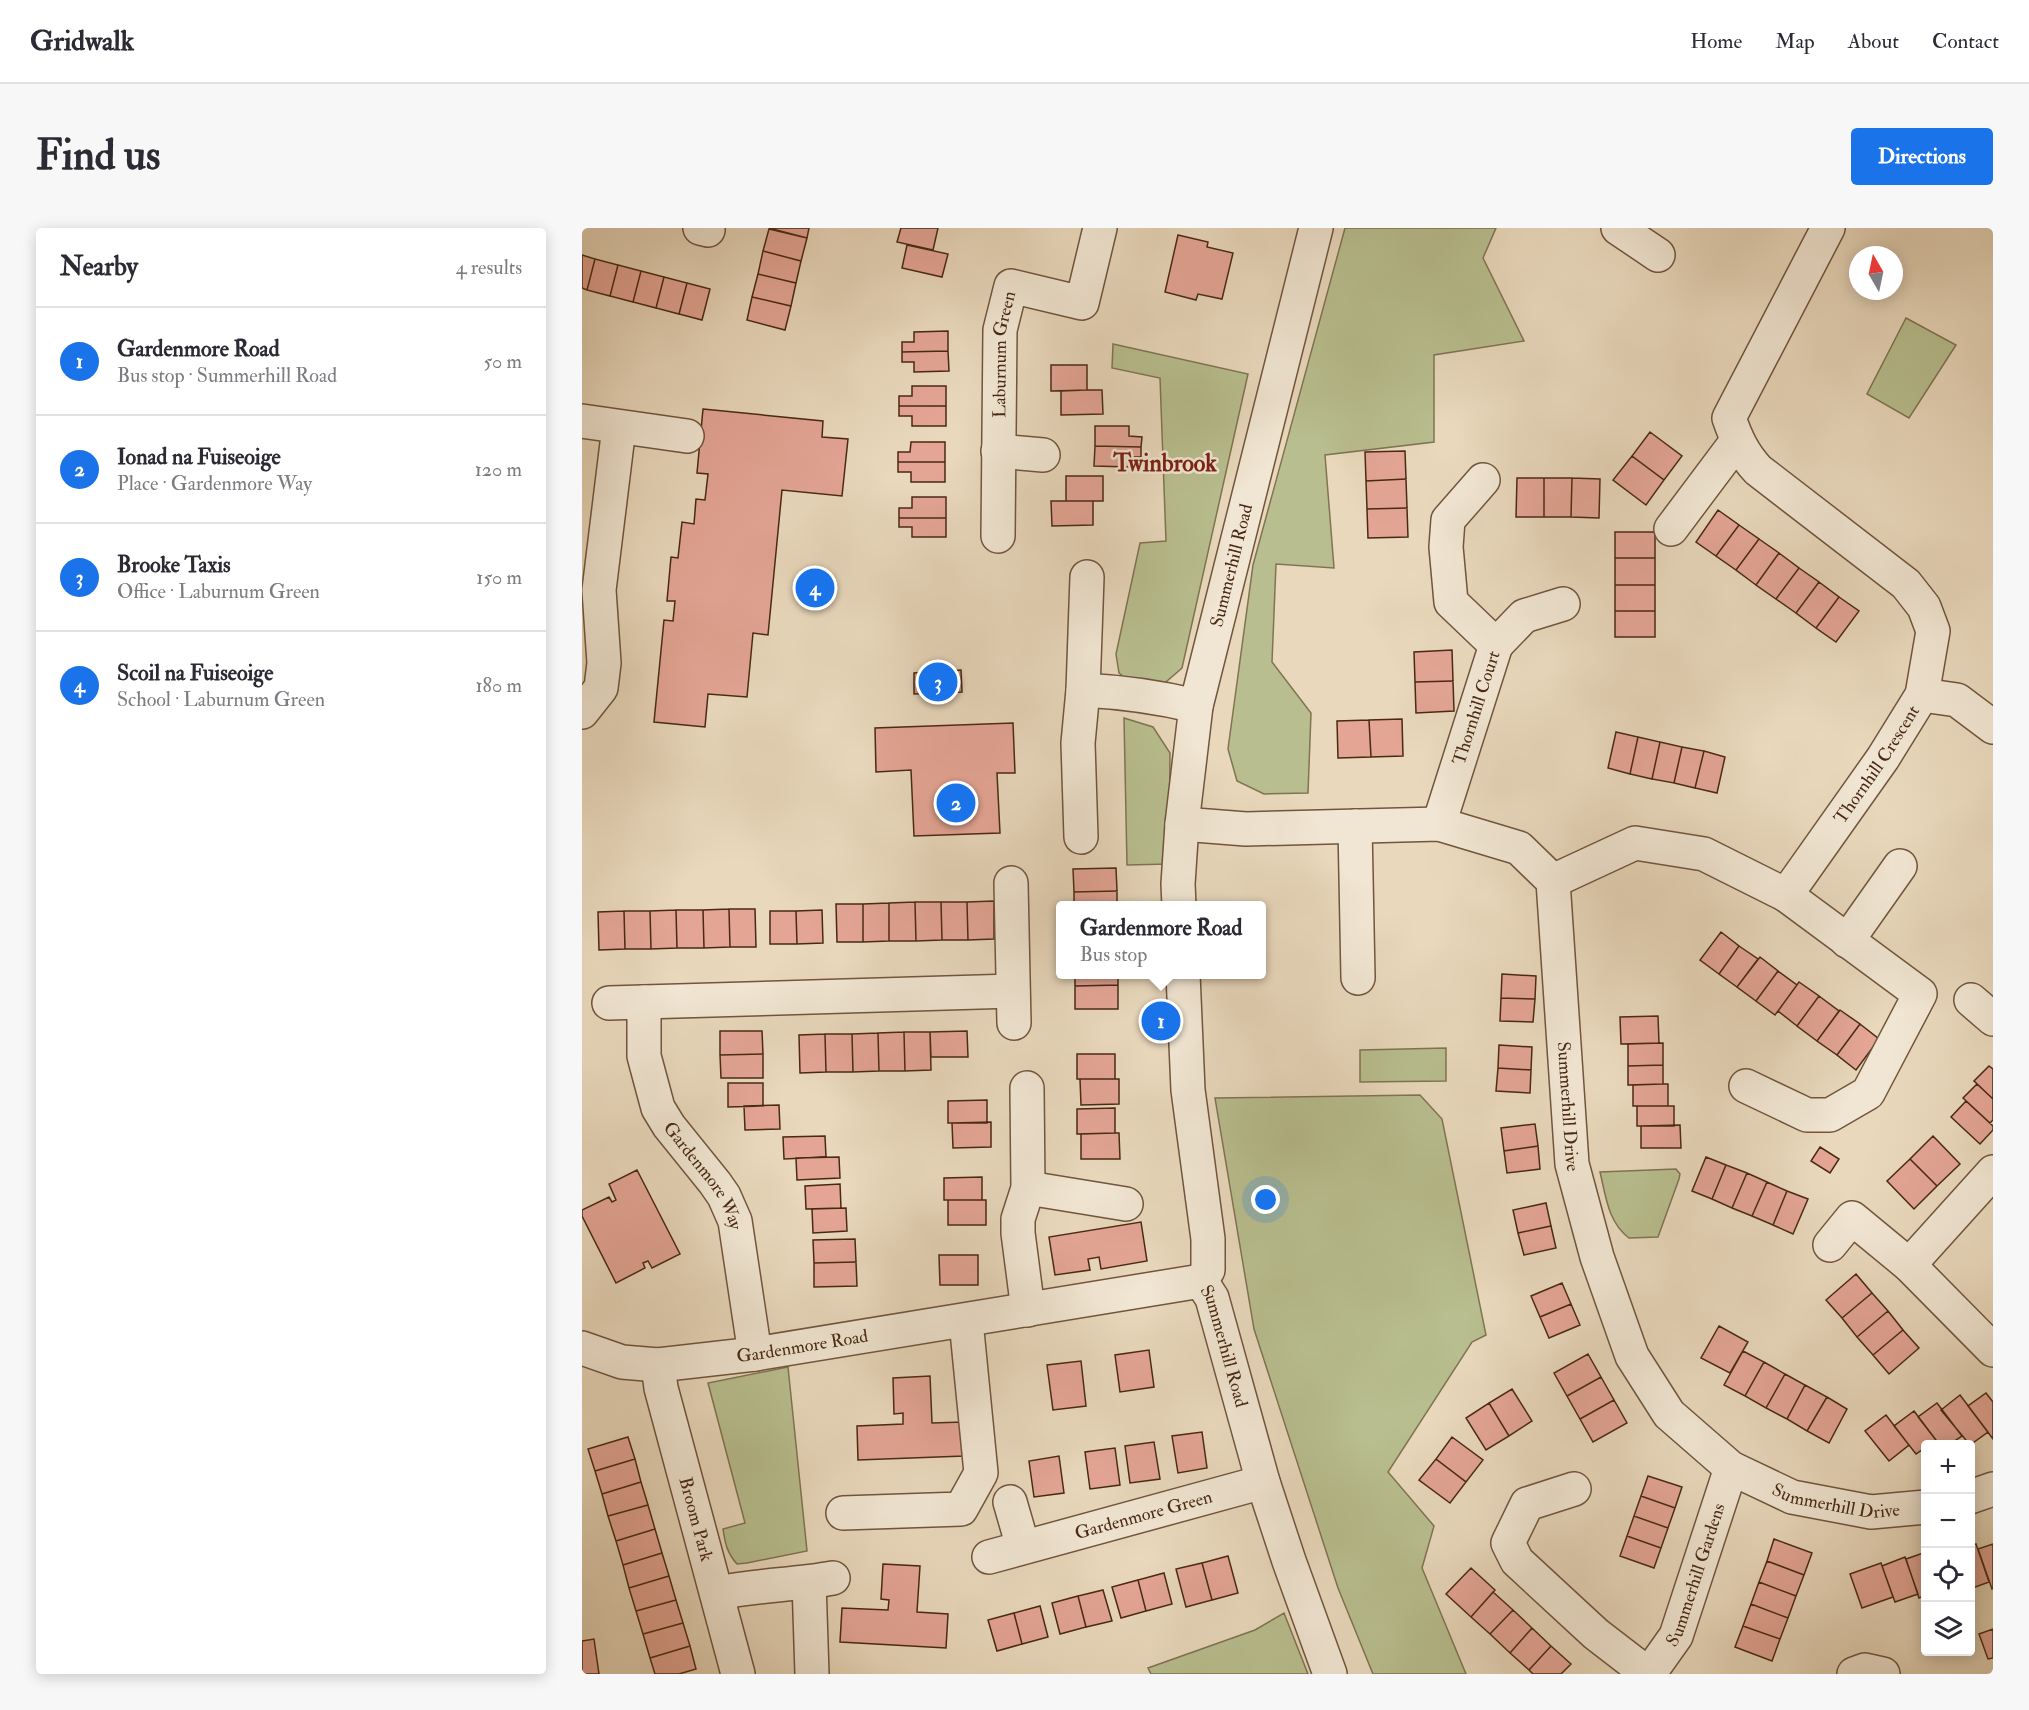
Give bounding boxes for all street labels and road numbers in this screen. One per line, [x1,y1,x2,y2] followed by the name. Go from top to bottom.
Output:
[988,289,1021,418] street label: Laburnum Green
[1205,501,1258,629] street label: Summerhill Road
[1448,648,1505,768] street label: Thornhill Court
[1829,701,1925,828] street label: Thornhill Crescent
[1552,1041,1585,1174] street label: Summerhill Drive
[658,1117,747,1232] street label: Gardenmore Way
[1195,1281,1253,1410] street label: Summerhill Road
[735,1325,870,1368] street label: Gardenmore Road
[674,1475,718,1564] street label: Broom Park
[1768,1478,1901,1524] street label: Summerhill Drive
[1072,1485,1215,1545] street label: Gardenmore Green
[1661,1500,1731,1651] street label: Summerhill Gardens

